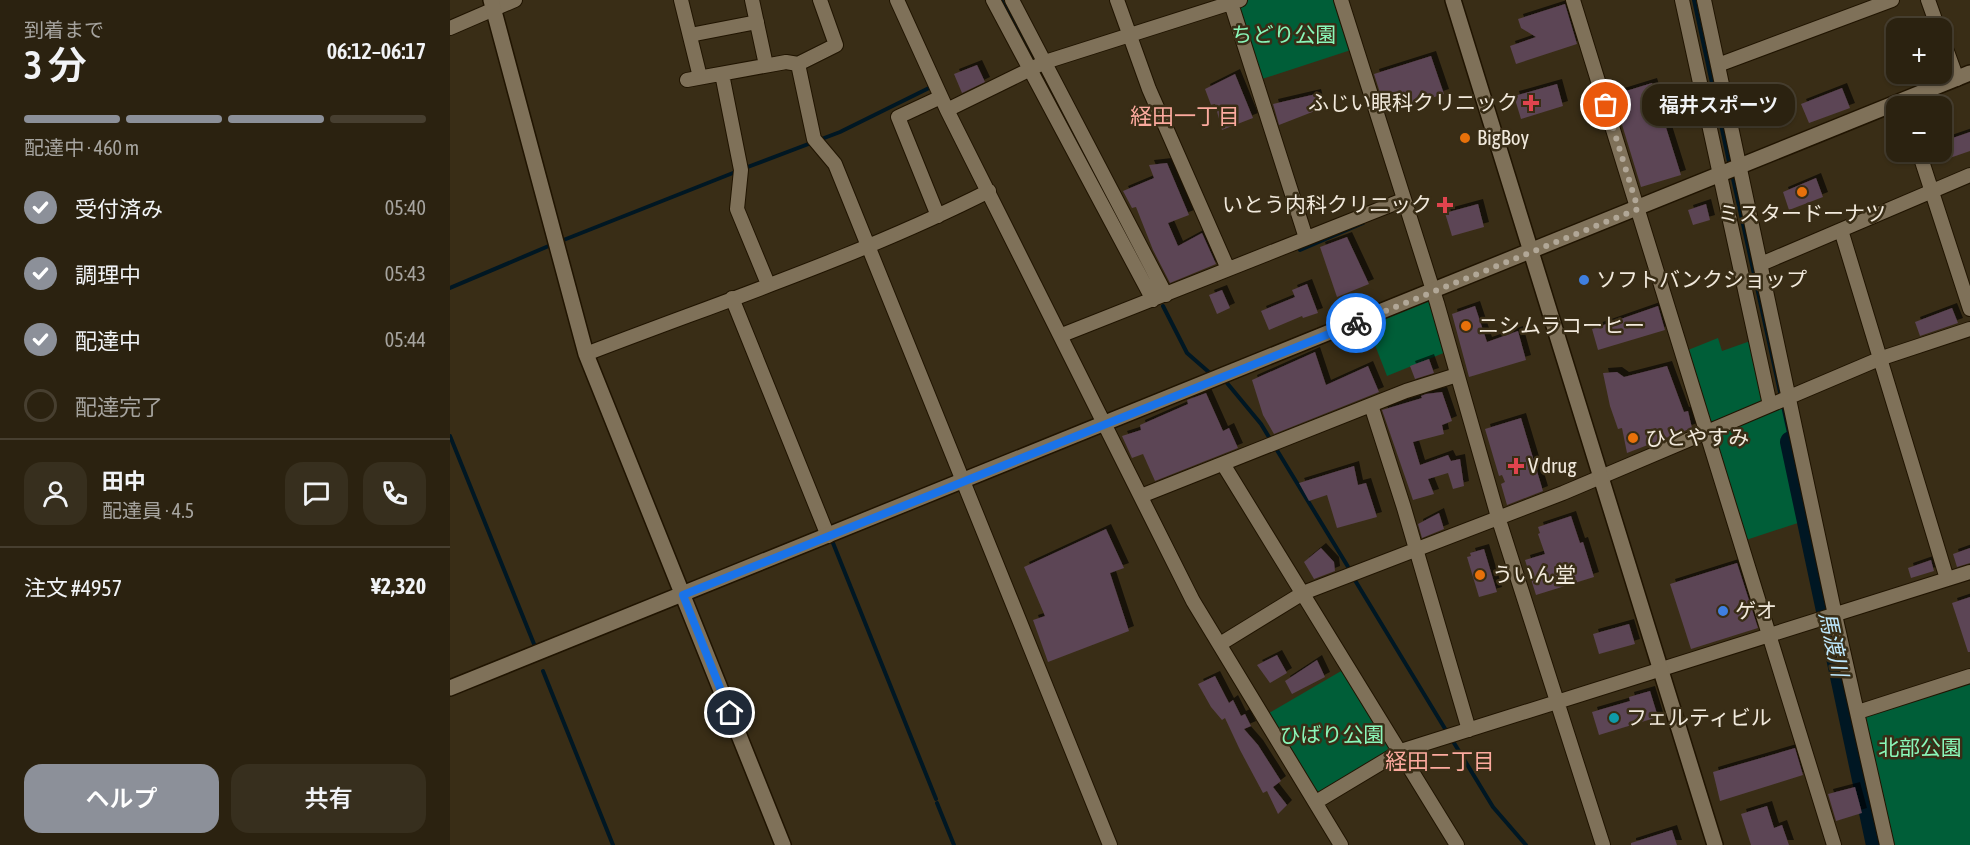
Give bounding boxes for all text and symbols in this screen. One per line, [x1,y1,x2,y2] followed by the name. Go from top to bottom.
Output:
[24,18,104,41] text: 到着まで
[1886,18,1952,162] map controls
[1886,18,1952,84] button: +
[1232,22,1337,46] park label: ちどり公園
[327,38,426,64] text: 06:12–06:17
[24,43,87,87] text: 3 分
[1580,79,1631,130] pin
[1642,84,1795,126] callout: 福井スポーツ
[1589,88,1622,121] icon: bag
[1308,90,1518,114] place label: ふじい眼科クリニック
[1659,93,1778,116] text: 福井スポーツ
[1522,94,1540,112] marker: ふじい眼科クリニック
[1886,96,1952,162] button: −
[1130,103,1240,129] district label: 経田一丁目
[1477,125,1529,149] place label: BigBoy
[1458,131,1472,145] marker: BigBoy
[24,136,139,159] text: 配達中 · 460 m
[1795,185,1809,199] marker: ミスタードーナツ
[24,191,57,224] icon: check
[1222,192,1432,216] place label: いとう内科クリニック
[75,196,163,222] text: 受付済み
[385,196,426,219] text: 05:40
[1436,196,1454,214] marker: いとう内科クリニック
[1718,201,1886,225] place label: ミスタードーナツ
[24,257,57,290] icon: check
[75,262,141,288] text: 調理中
[385,262,426,285] text: 05:43
[1596,267,1807,291] place label: ソフトバンクショップ
[1577,273,1591,287] marker: ソフトバンクショップ
[1326,293,1386,353] courier
[1340,307,1373,340] icon: bike
[1478,313,1645,337] place label: ニシムラコーヒー
[1459,319,1473,333] marker: ニシムラコーヒー
[24,323,57,356] icon: check
[75,328,141,354] text: 配達中
[385,328,426,351] text: 05:44
[75,394,163,420] text: 配達完了
[1645,425,1749,449] place label: ひとやすみ
[1626,431,1640,445] marker: ひとやすみ
[1528,453,1577,477] place label: V drug
[1509,459,1523,473] marker: V drug
[24,462,87,525] button: person
[285,462,348,525] button: chat
[363,462,426,525] button: phone
[102,468,146,494] text: 田中
[102,499,194,522] text: 配達員 · 4.5
[1492,562,1576,586] place label: ういん堂
[1473,568,1487,582] marker: ういん堂
[371,573,426,599] text: ¥2,320
[24,575,122,601] text: 注文 #4957
[1735,598,1777,622] place label: ゲオ
[1716,604,1730,618] marker: ゲオ
[1814,609,1854,681] water label: 馬渡川
[704,687,755,738] pin
[713,696,746,729] icon: home
[1626,705,1772,729] place label: フェルティビル
[1607,711,1621,725] marker: フェルティビル
[1280,722,1385,746] park label: ひばり公園
[1878,735,1962,759] park label: 北部公園
[1385,748,1495,774] district label: 経田二丁目
[24,764,219,833] button: ヘルプ
[231,764,426,833] button: 共有

